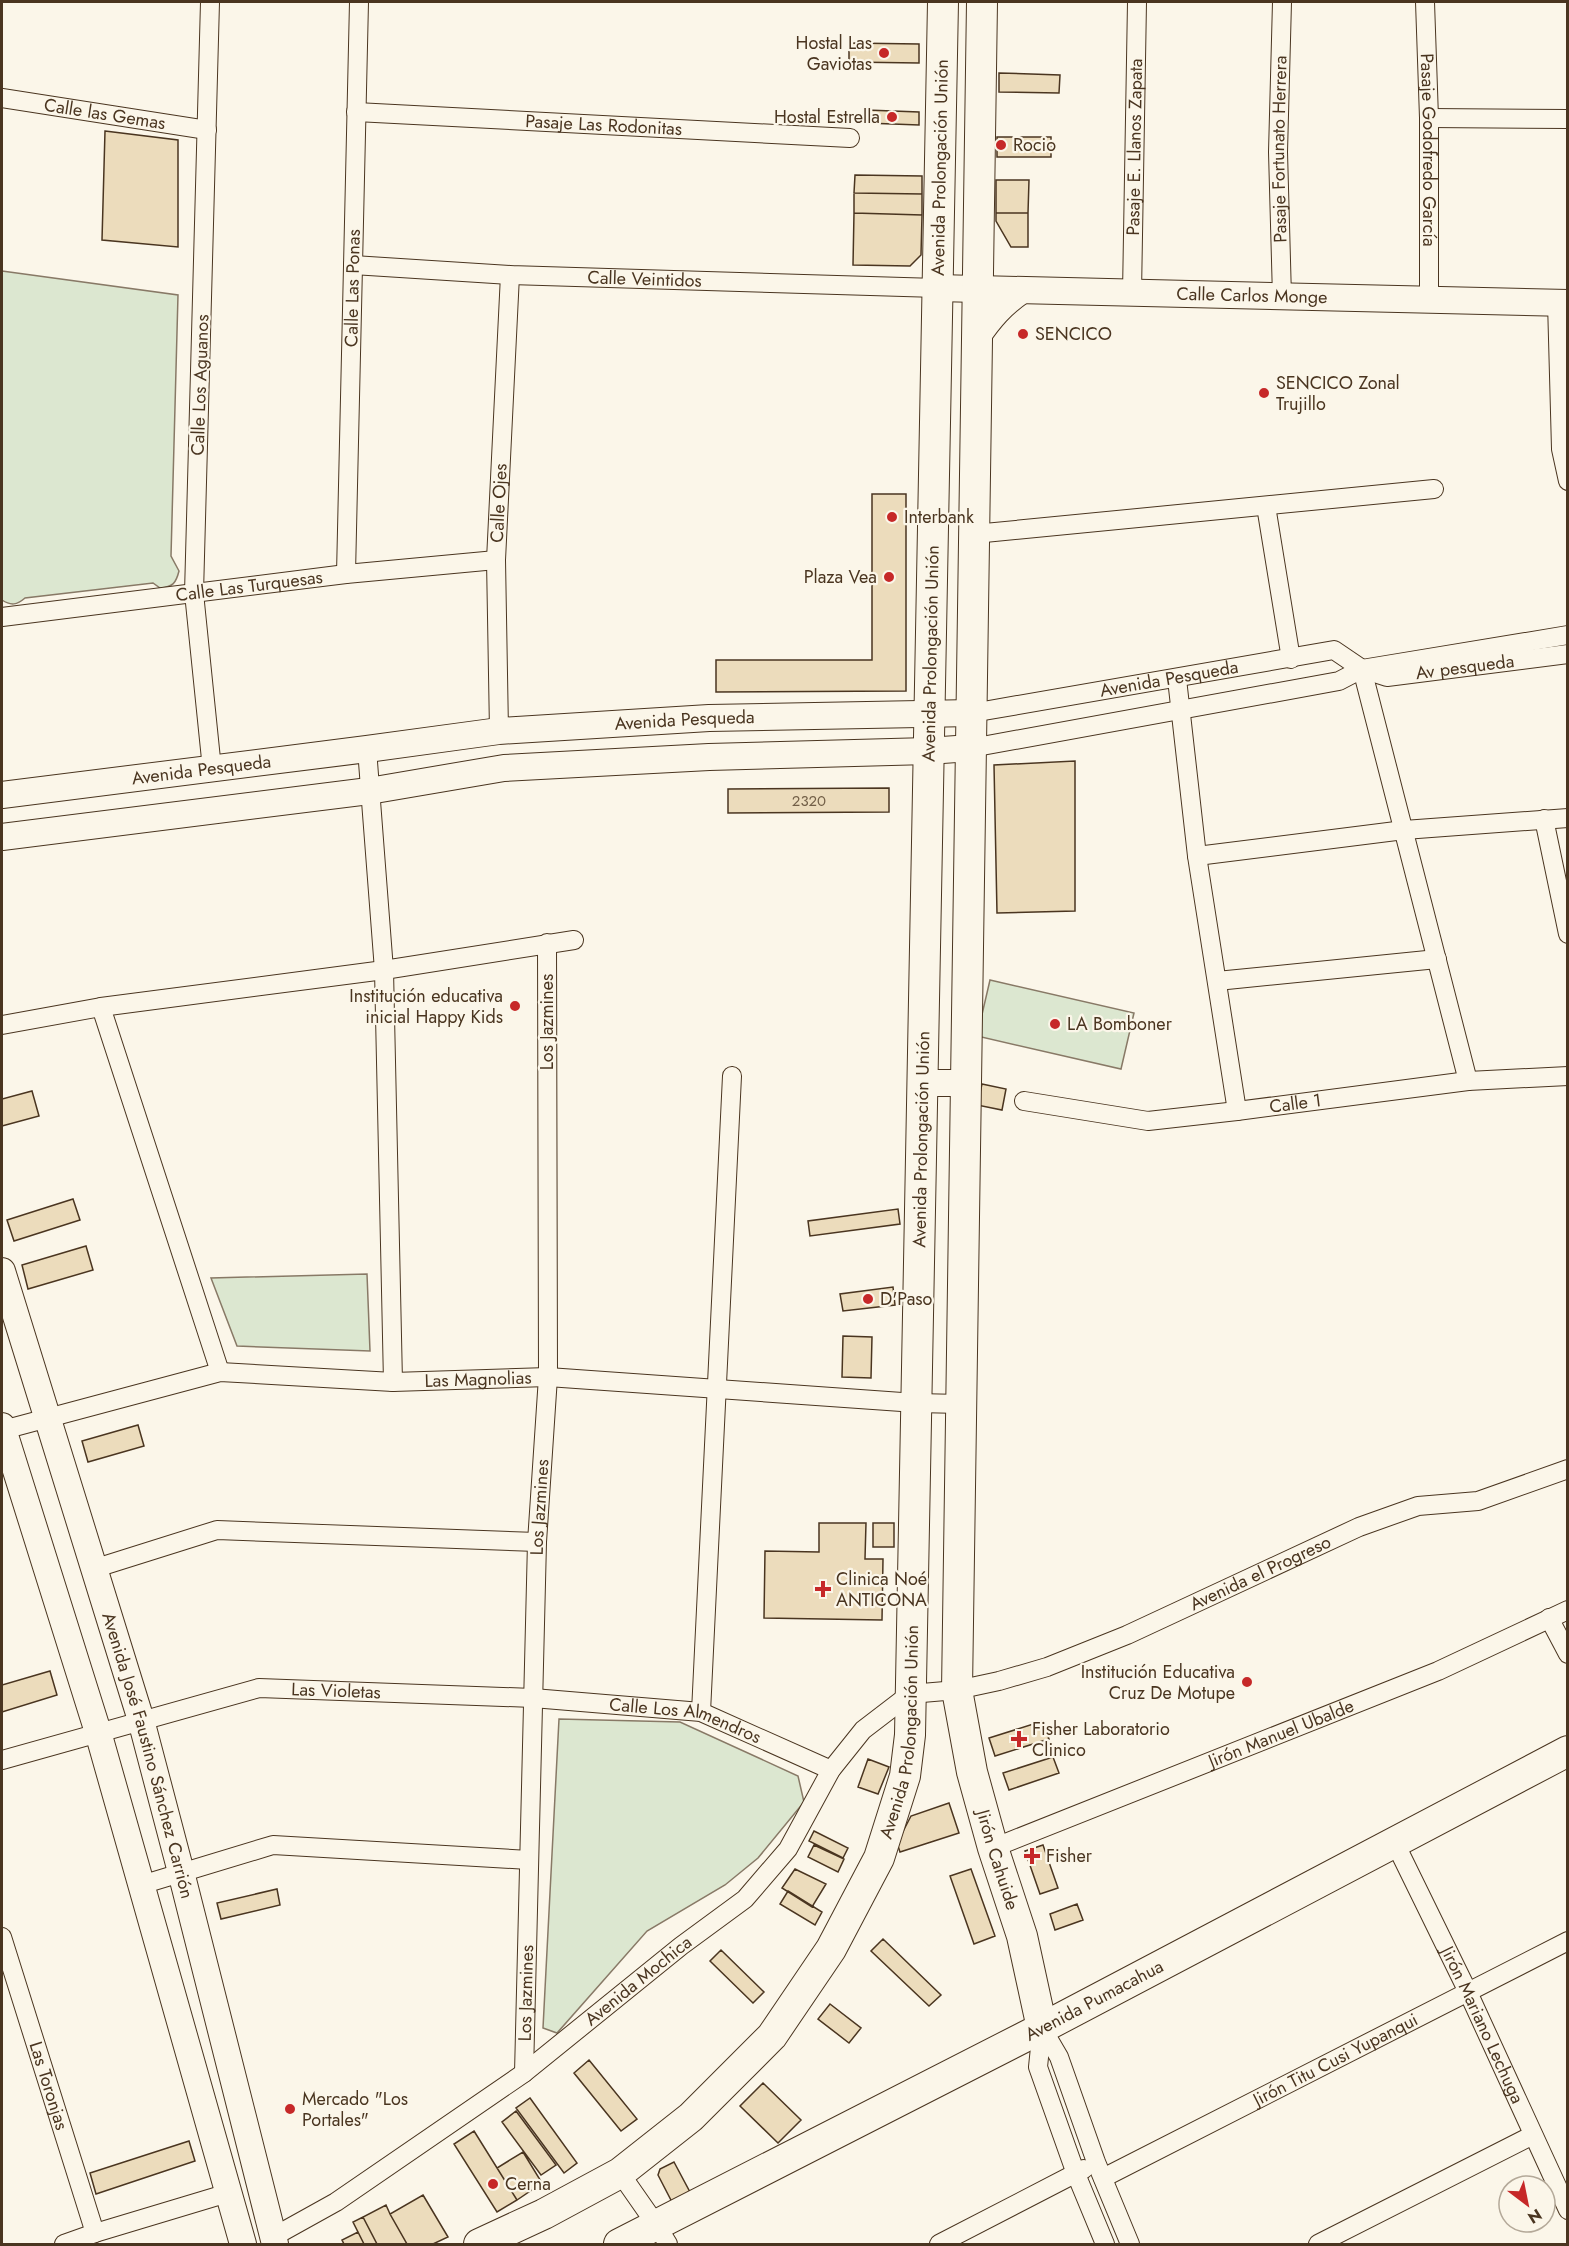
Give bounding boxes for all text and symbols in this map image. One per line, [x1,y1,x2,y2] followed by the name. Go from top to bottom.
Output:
[796,30,872,77] place label: Hostal Las Gaviotas
[877,46,891,60] marker: Hostal Las Gaviotas
[1414,53,1442,247] street label: Pasaje Godofredo García
[1265,55,1294,243] street label: Pasaje Fortunato Herrera
[1120,58,1149,236] street label: Pasaje E. Llanos Zapata
[925,59,955,276] street label: Avenida Prolongación Unión
[42,92,167,136] street label: Calle las Gemas
[774,104,880,130] place label: Hostal Estrella
[525,108,683,142] street label: Pasaje Las Rodonitas
[885,110,899,124] marker: Hostal Estrella
[1013,132,1056,158] place label: Rocio
[994,138,1008,152] marker: Rocio
[338,229,367,347] street label: Calle Las Ponas
[587,264,702,294] street label: Calle Veintidos
[1176,281,1328,310] street label: Calle Carlos Monge
[185,314,215,456] street label: Calle Los Aguanos
[1035,321,1112,347] place label: SENCICO
[1016,327,1030,341] marker: SENCICO
[1276,370,1400,417] place label: SENCICO Zonal Trujillo
[1257,386,1271,400] marker: SENCICO Zonal Trujillo
[484,463,514,543] street label: Calle Ojes
[904,504,974,530] place label: Interbank
[885,510,899,524] marker: Interbank
[916,545,946,762] street label: Avenida Prolongación Unión
[174,564,324,608] street label: Calle Las Turquesas
[804,564,877,590] place label: Plaza Vea
[882,570,896,584] marker: Plaza Vea
[1414,648,1516,686] street label: Av pesqueda
[1098,654,1240,704] street label: Avenida Pesqueda
[614,704,755,737] street label: Avenida Pesqueda
[130,748,273,792] street label: Avenida Pesqueda
[792,790,826,812] house number: 2320
[534,974,560,1070] street label: Los Jazmines
[349,983,503,1030] place label: Institución educativa inicial Happy Kids
[508,999,522,1013] marker: Institución educativa inicial Happy Kids
[1067,1011,1173,1037] place label: LA Bomboner
[1048,1017,1062,1031] marker: LA Bomboner
[906,1031,936,1248] street label: Avenida Prolongación Unión
[1268,1087,1323,1120] street label: Calle 1
[880,1286,933,1312] place label: D'Paso
[861,1292,875,1306] marker: D'Paso
[424,1365,532,1394] street label: Las Magnolias
[524,1458,556,1556] street label: Los Jazmines
[1185,1529,1335,1617] street label: Avenida el Progreso
[836,1566,927,1613] place label: Clinica Noé ANTICONA
[814,1580,832,1598] marker: Clinica Noé ANTICONA
[95,1609,200,1901] street label: Avenida José Faustino Sánchez Carrión
[873,1625,925,1842] street label: Avenida Prolongación Unión
[1081,1659,1235,1706] place label: Institución Educativa Cruz De Motupe
[1240,1675,1254,1689] marker: Institución Educativa Cruz De Motupe
[291,1676,381,1705] street label: Las Violetas
[608,1691,765,1750] street label: Calle Los Almendros
[1203,1693,1358,1775] street label: Jirón Manuel Ubalde
[1032,1716,1170,1763] place label: Fisher Laboratorio Clinico
[1010,1730,1028,1748] marker: Fisher Laboratorio Clinico
[969,1805,1026,1913] street label: Jirón Cahuide
[1046,1843,1093,1869] place label: Fisher
[1023,1847,1041,1865] marker: Fisher
[579,1929,697,2032] street label: Avenida Mochica
[1434,1940,1530,2108] street label: Jirón Mariano Lechuga
[512,1944,540,2042] street label: Los Jazmines
[1021,1953,1168,2048] street label: Avenida Pumacahua
[1247,2007,1422,2113] street label: Jirón Titu Cusi Yupanqui
[23,2038,75,2133] street label: Las Toronjas
[302,2086,408,2133] place label: Mercado "Los Portales"
[283,2102,297,2116] marker: Mercado "Los Portales"
[505,2171,551,2197] place label: Cerna
[1497,2174,1557,2234] north arrow
[486,2177,500,2191] marker: Cerna
[1523,2203,1546,2229] text: N

